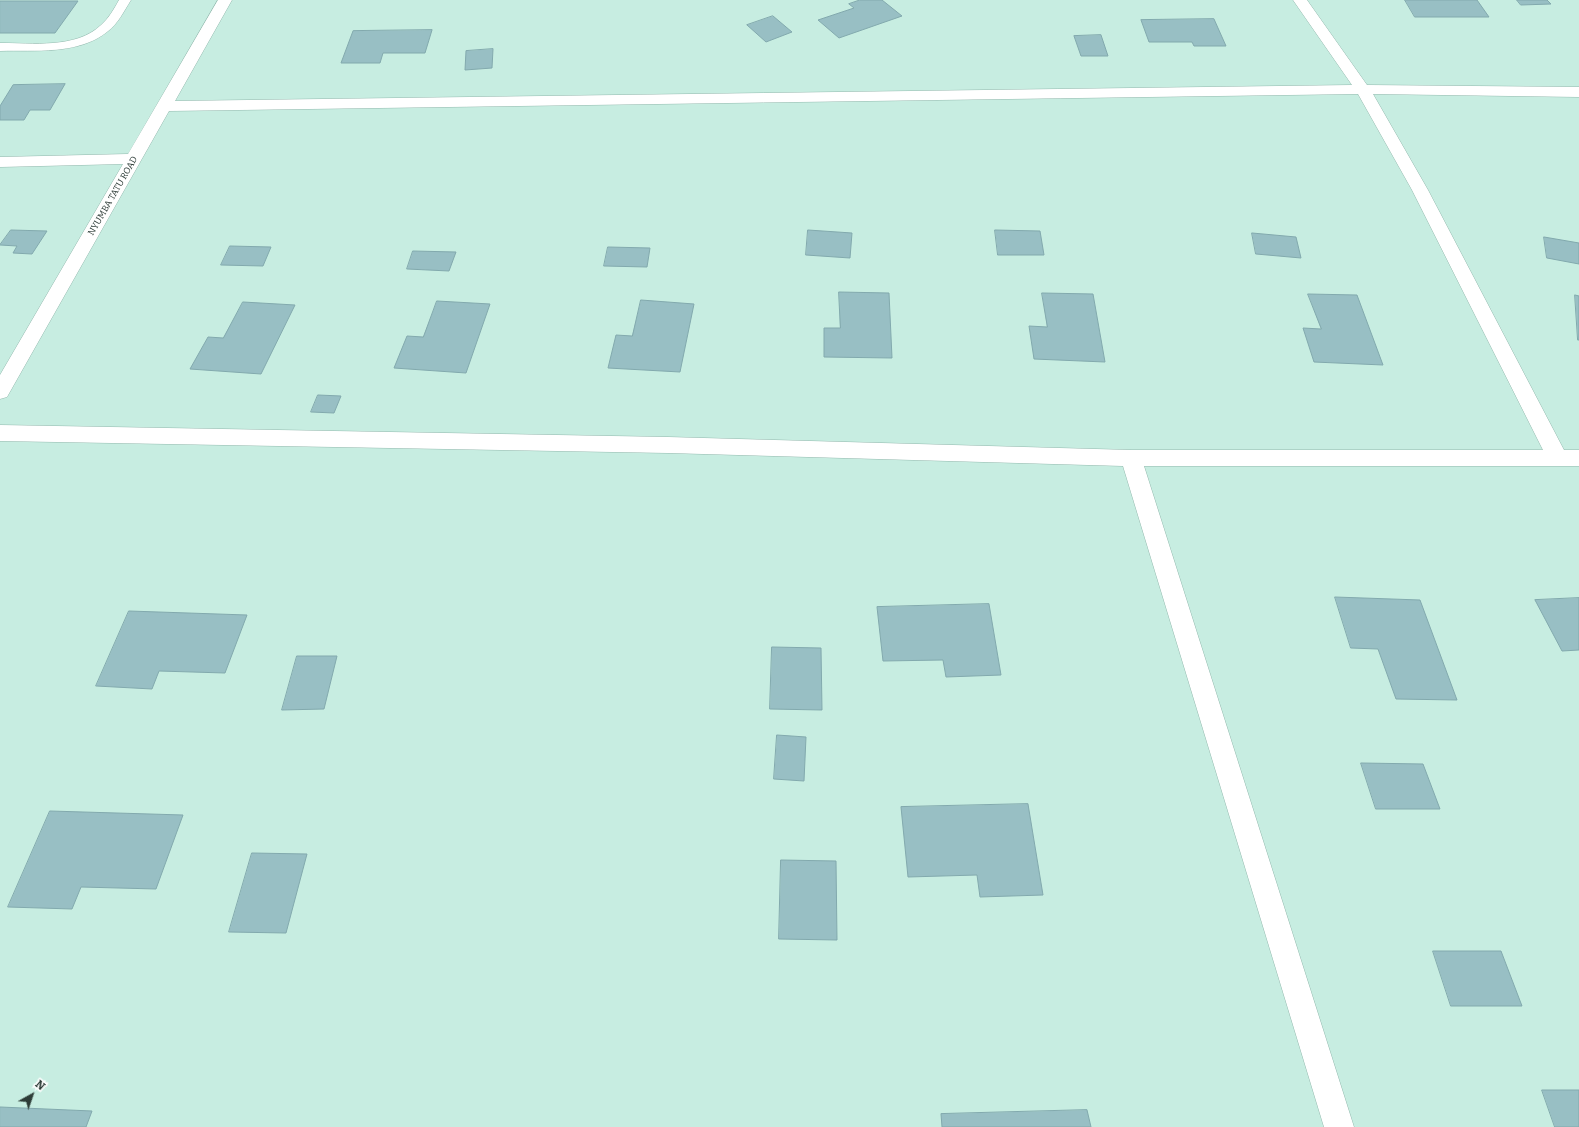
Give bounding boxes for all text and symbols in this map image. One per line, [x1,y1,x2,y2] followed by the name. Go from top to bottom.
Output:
[86,155,140,237] street label: NYUMBA TATU ROAD
[12,1075,52,1115] north arrow
[33,1078,47,1093] text: N

